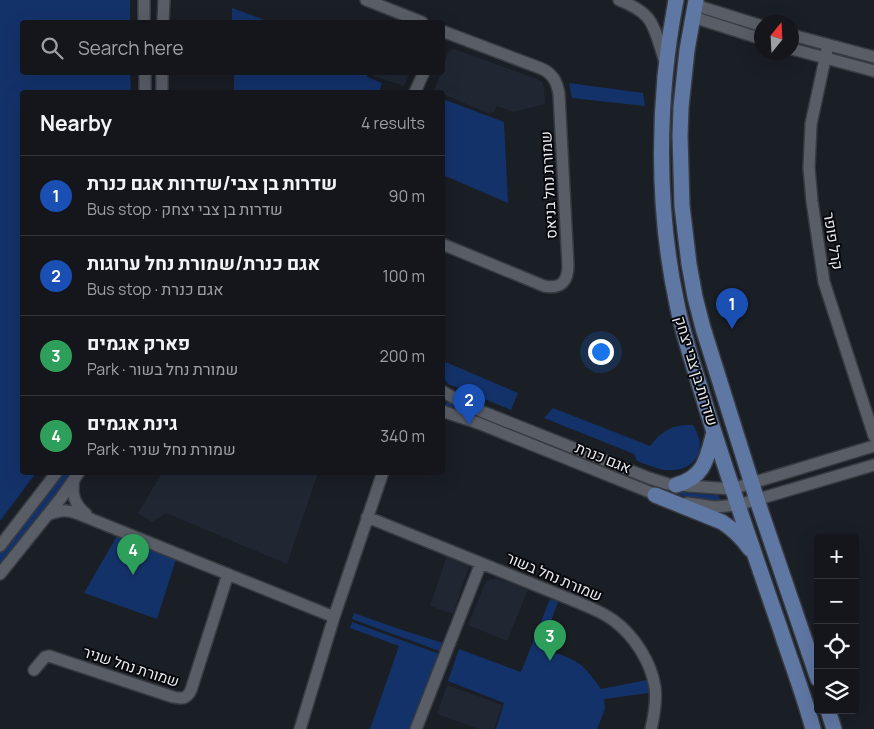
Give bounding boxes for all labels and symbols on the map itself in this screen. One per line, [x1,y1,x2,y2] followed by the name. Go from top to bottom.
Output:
[754,15,799,60] north arrow
[535,131,562,239] street label: שמורת נחל בניאס
[819,211,848,271] street label: קרל פופר
[716,288,748,329] pin: 1
[670,313,723,428] street label: שדרות בן צבי יצחק
[588,339,614,365] your location
[453,384,485,425] pin: 2
[572,437,634,478] street label: אגם כנרת
[117,534,149,575] pin: 4
[503,547,605,606] street label: שמורת נחל בשור
[534,620,566,661] pin: 3
[80,641,182,692] street label: שמורת נחל שניר

